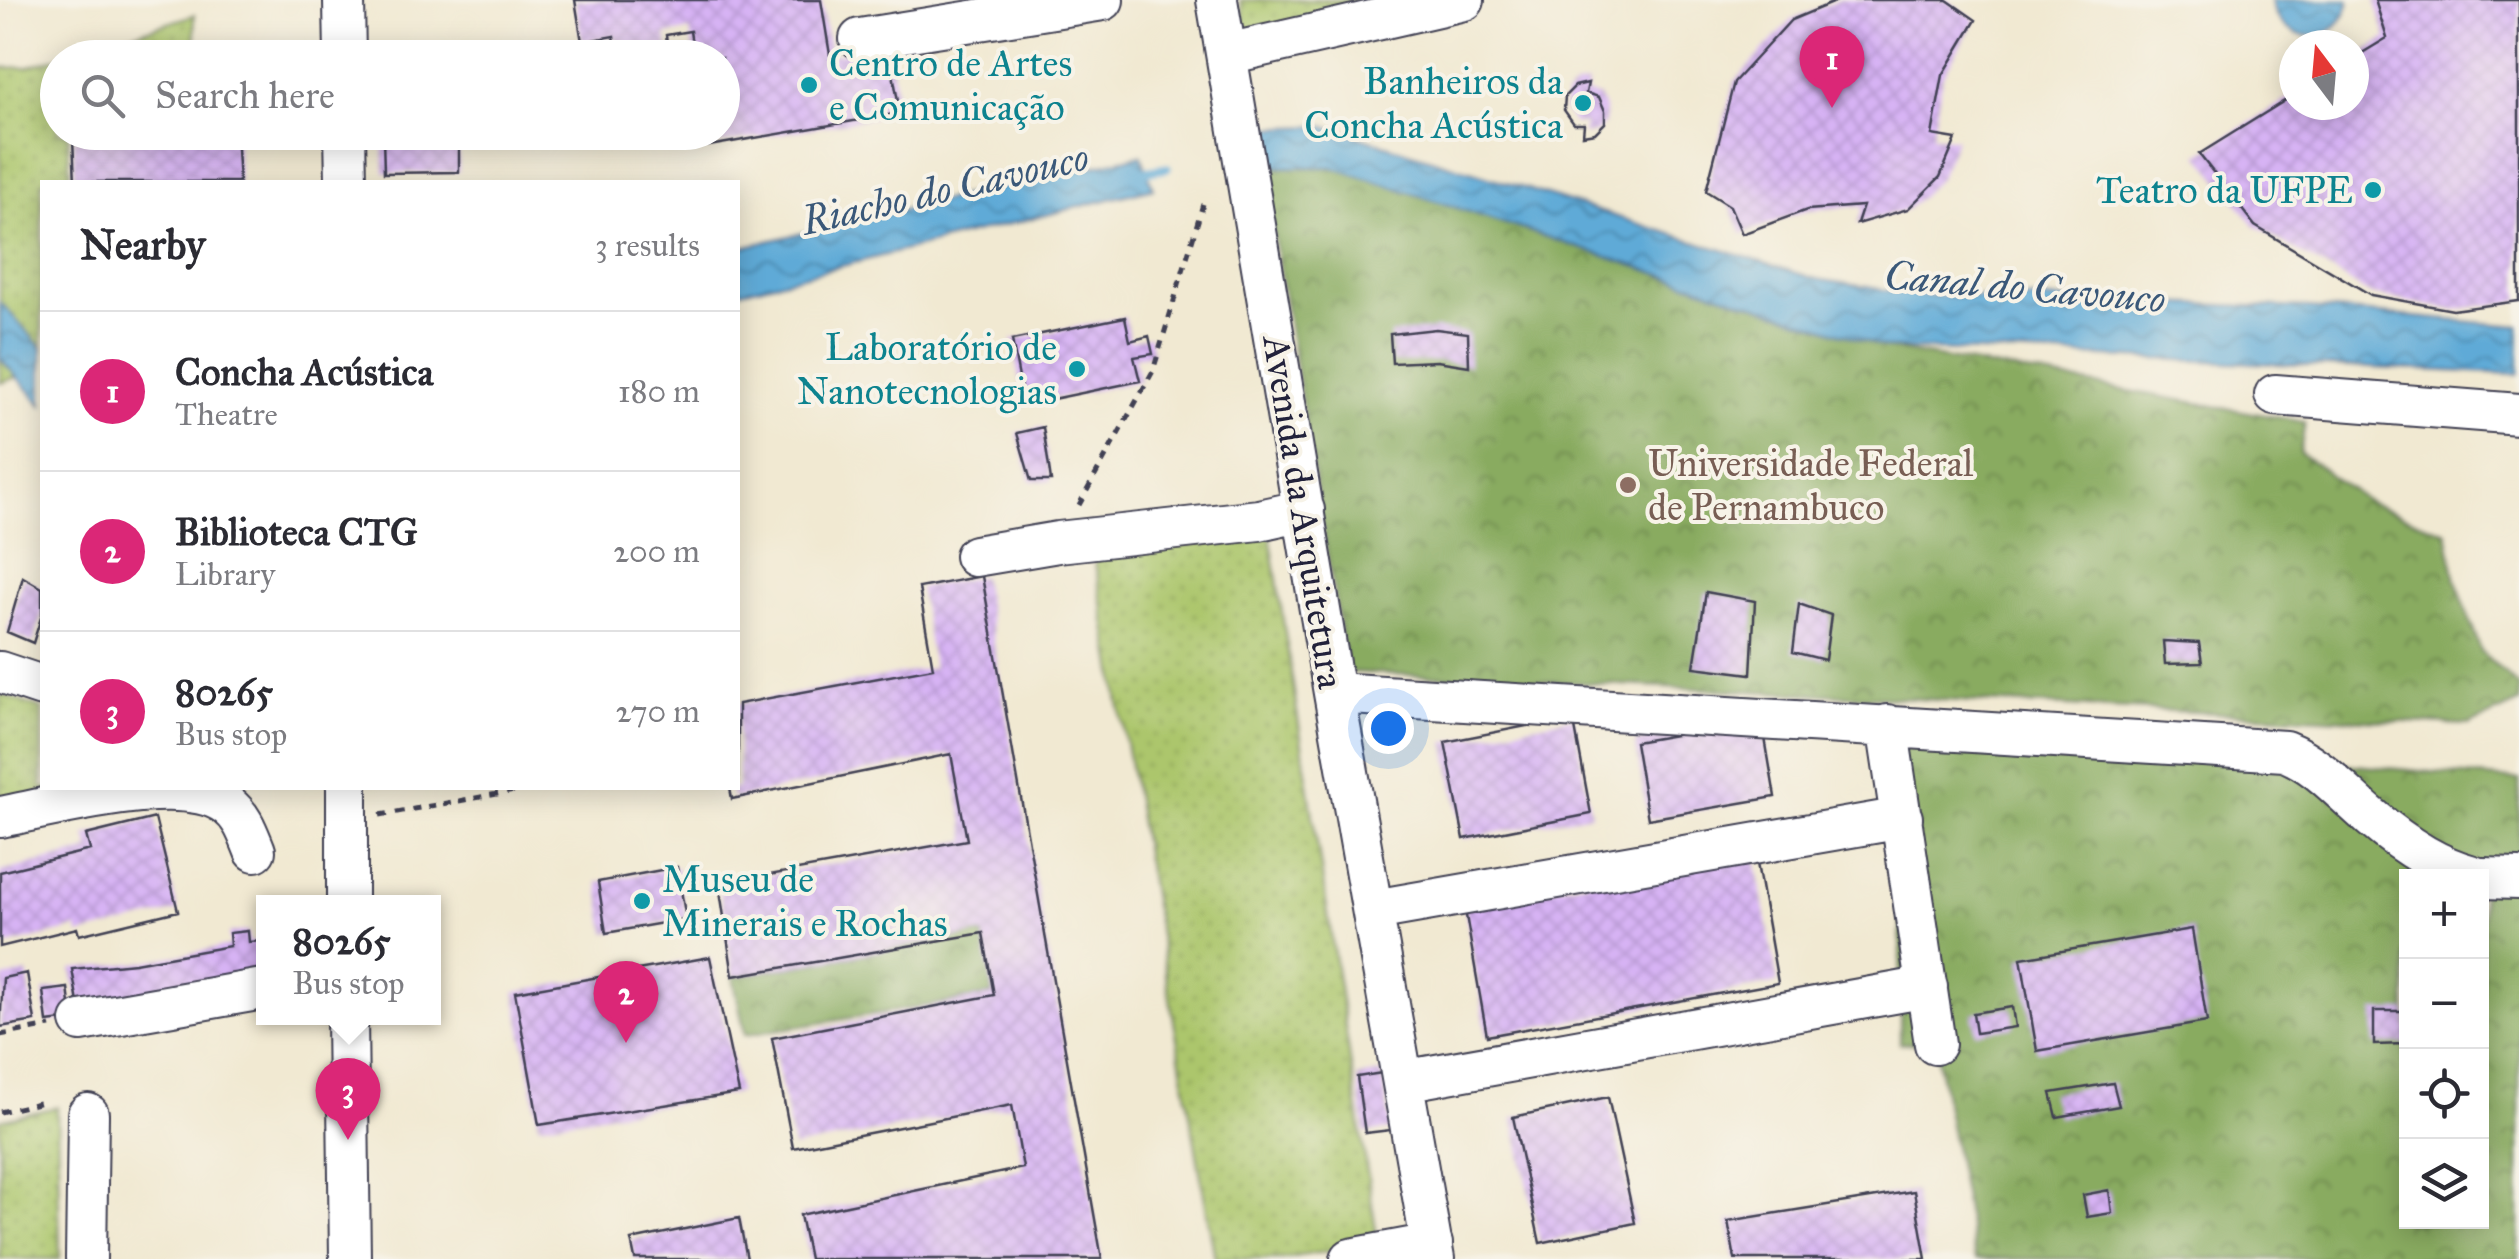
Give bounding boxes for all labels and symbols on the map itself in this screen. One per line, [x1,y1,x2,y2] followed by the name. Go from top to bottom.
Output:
[1800,26,1864,108] pin: 1
[2279,30,2369,120] north arrow
[829,40,1072,130] place label: Centro de Artes e Comunicação
[1304,58,1564,148] place label: Banheiros da Concha Acústica
[798,74,820,96] marker: Centro de Artes e Comunicação
[1572,92,1594,114] marker: Banheiros da Concha Acústica
[795,132,1093,246] water label: Riacho do Cavouco
[2096,167,2353,213] place label: Teatro da UFPE
[2362,179,2384,201] marker: Teatro da UFPE
[1882,250,2168,324] water label: Canal do Cavouco
[797,324,1057,414] place label: Laboratório de Nanotecnologias
[1253,330,1355,693] street label: Avenida da Arquitetura
[1066,358,1088,380] marker: Laboratório de Nanotecnologias
[1648,440,1974,530] place label: Universidade Federal de Pernambuco
[1617,474,1639,496] marker: Universidade Federal de Pernambuco
[1363,703,1414,754] your location
[662,856,948,946] place label: Museu de Minerais e Rochas
[631,890,653,912] marker: Museu de Minerais e Rochas
[594,960,658,1043] pin: 2
[316,1058,380,1140] pin: 3

